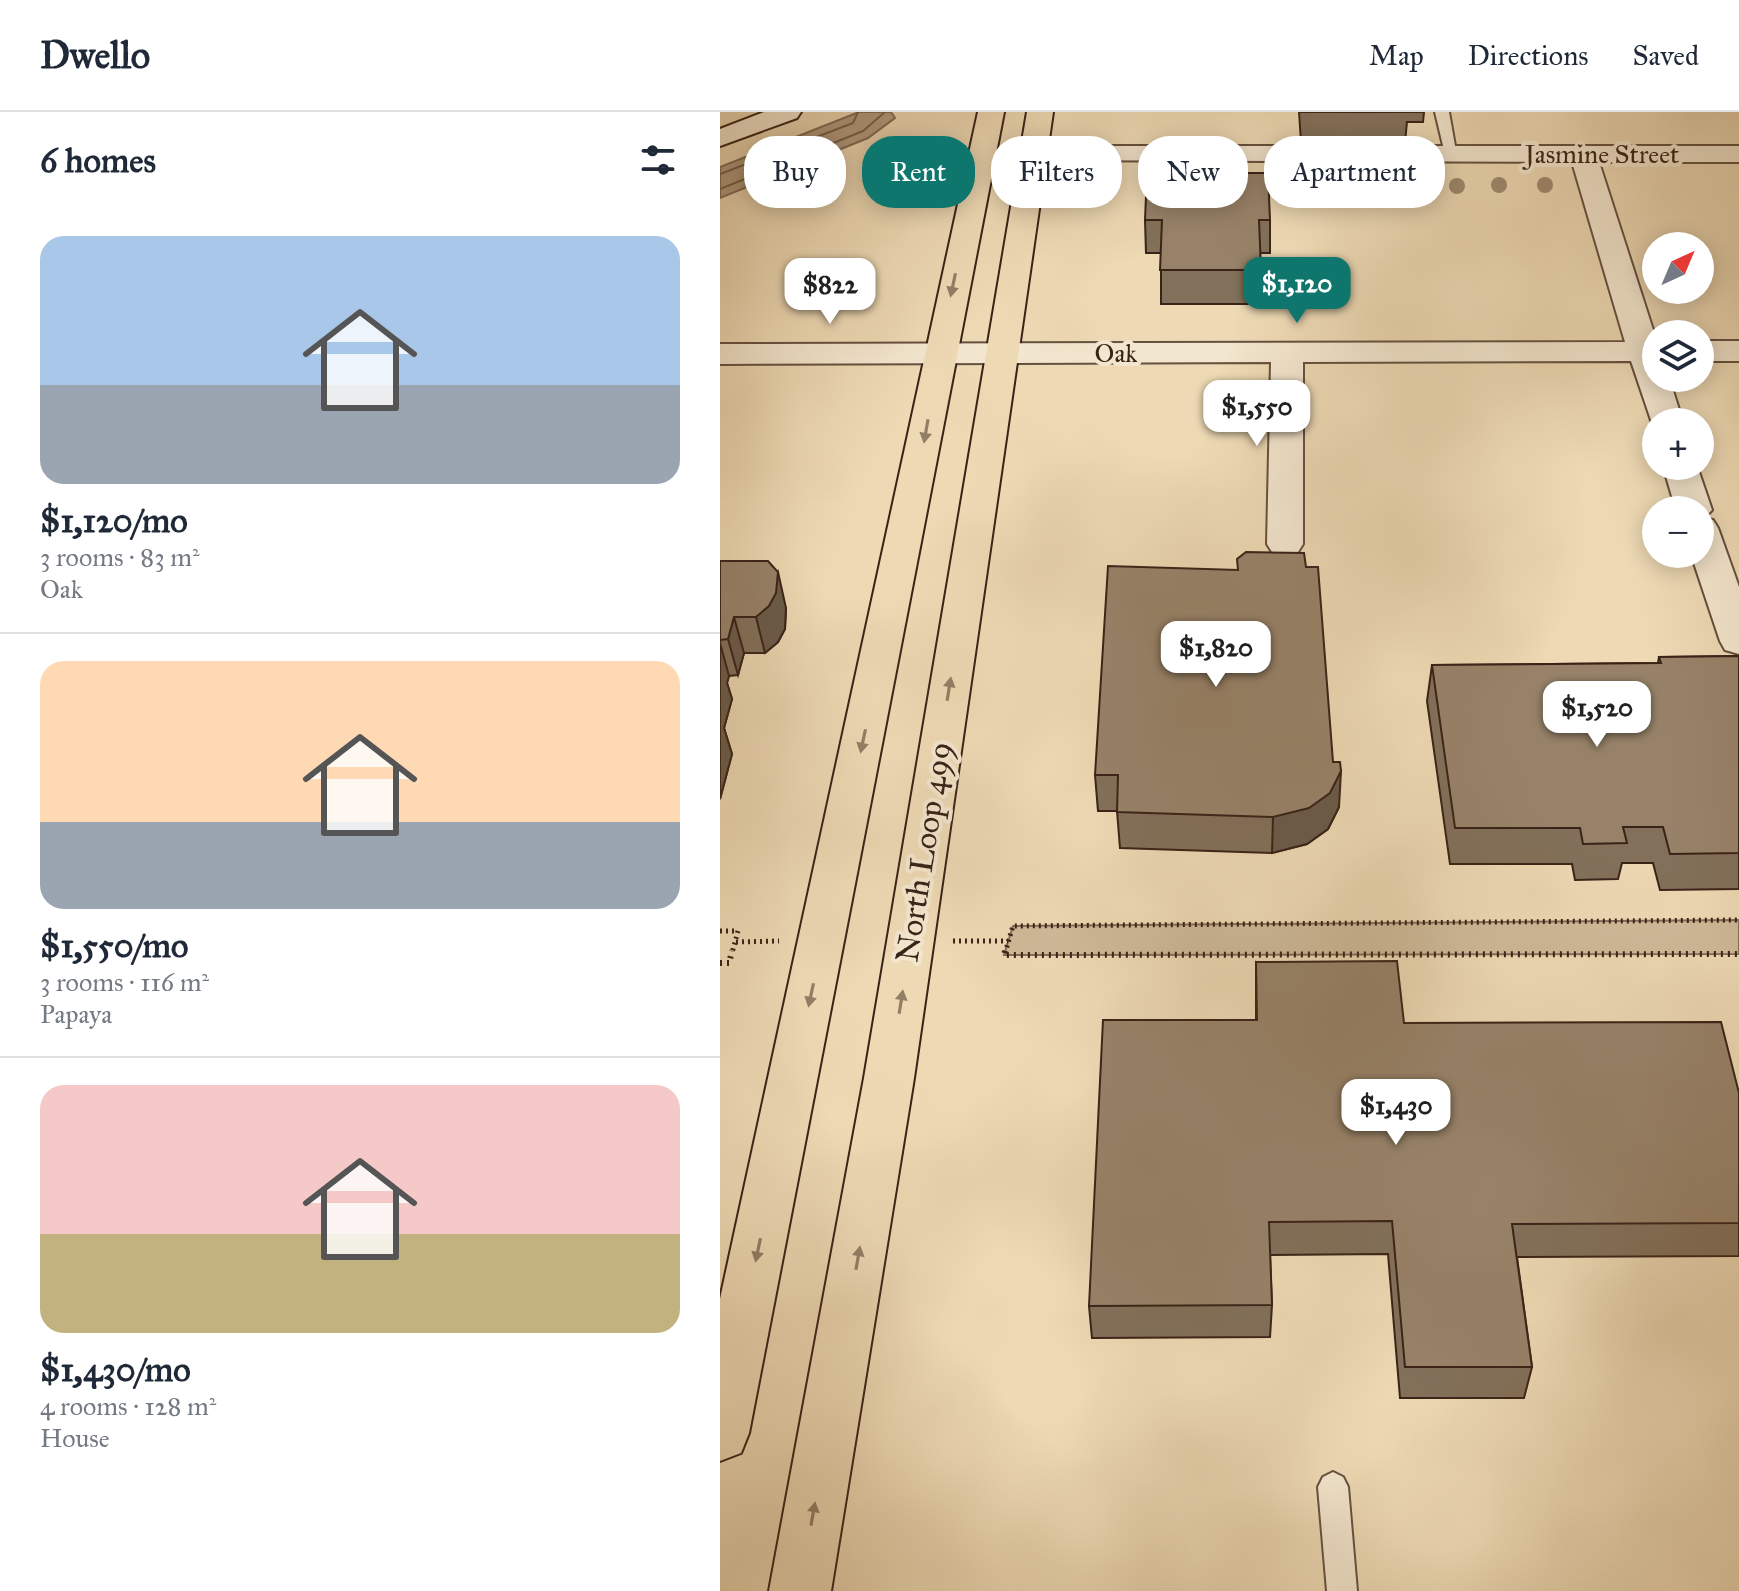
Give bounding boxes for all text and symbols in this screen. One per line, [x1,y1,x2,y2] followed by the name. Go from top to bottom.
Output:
[40,32,150,78] text: Dwello
[1369,38,1424,73] text: Map
[1468,38,1589,73] text: Directions
[1633,38,1699,73] text: Saved
[744,136,846,208] chip: Buy
[862,136,975,208] chip: Rent
[991,136,1122,208] chip: Filters
[1138,136,1248,208] chip: New
[1264,136,1445,208] chip: Apartment
[636,138,680,182] icon: filters
[1522,138,1679,170] street label: Jasmine Street
[40,140,156,181] text: 6 homes
[1642,232,1714,304] north arrow
[1642,232,1714,568] map controls
[1232,257,1362,325] pin: $1,120
[783,258,877,326] pin: $822
[1262,267,1332,299] text: $1,120
[803,268,857,300] text: $822
[947,273,959,298] one-way arrow
[288,288,432,432] icon: home
[1642,320,1714,392] button: layers
[1095,337,1138,369] street label: Oak
[1192,380,1322,448] pin: $1,550
[1221,390,1293,422] text: $1,550
[1642,408,1714,480] button: +
[919,419,931,444] one-way arrow
[1642,496,1714,568] button: −
[40,500,188,541] text: $1,120/mo
[40,541,200,573] text: 3 rooms · 83 m²
[40,573,83,605] text: Oak
[1151,621,1281,689] pin: $1,820
[1179,631,1253,663] text: $1,820
[944,676,956,701] one-way arrow
[1532,681,1662,749] pin: $1,520
[1561,691,1633,723] text: $1,520
[288,713,432,857] icon: home
[857,728,869,753] one-way arrow
[887,739,961,965] street label: North Loop 499
[40,925,188,966] text: $1,550/mo
[40,966,209,998] text: 3 rooms · 116 m²
[804,983,817,1008] one-way arrow
[895,989,908,1014] one-way arrow
[40,998,112,1030] text: Papaya
[1331,1079,1461,1147] pin: $1,430
[1359,1089,1433,1121] text: $1,430
[288,1137,432,1281] icon: home
[751,1238,764,1263] one-way arrow
[852,1245,864,1270] one-way arrow
[40,1349,191,1390] text: $1,430/mo
[40,1390,216,1422] text: 4 rooms · 128 m²
[40,1422,110,1454] text: House
[808,1501,820,1526] one-way arrow

